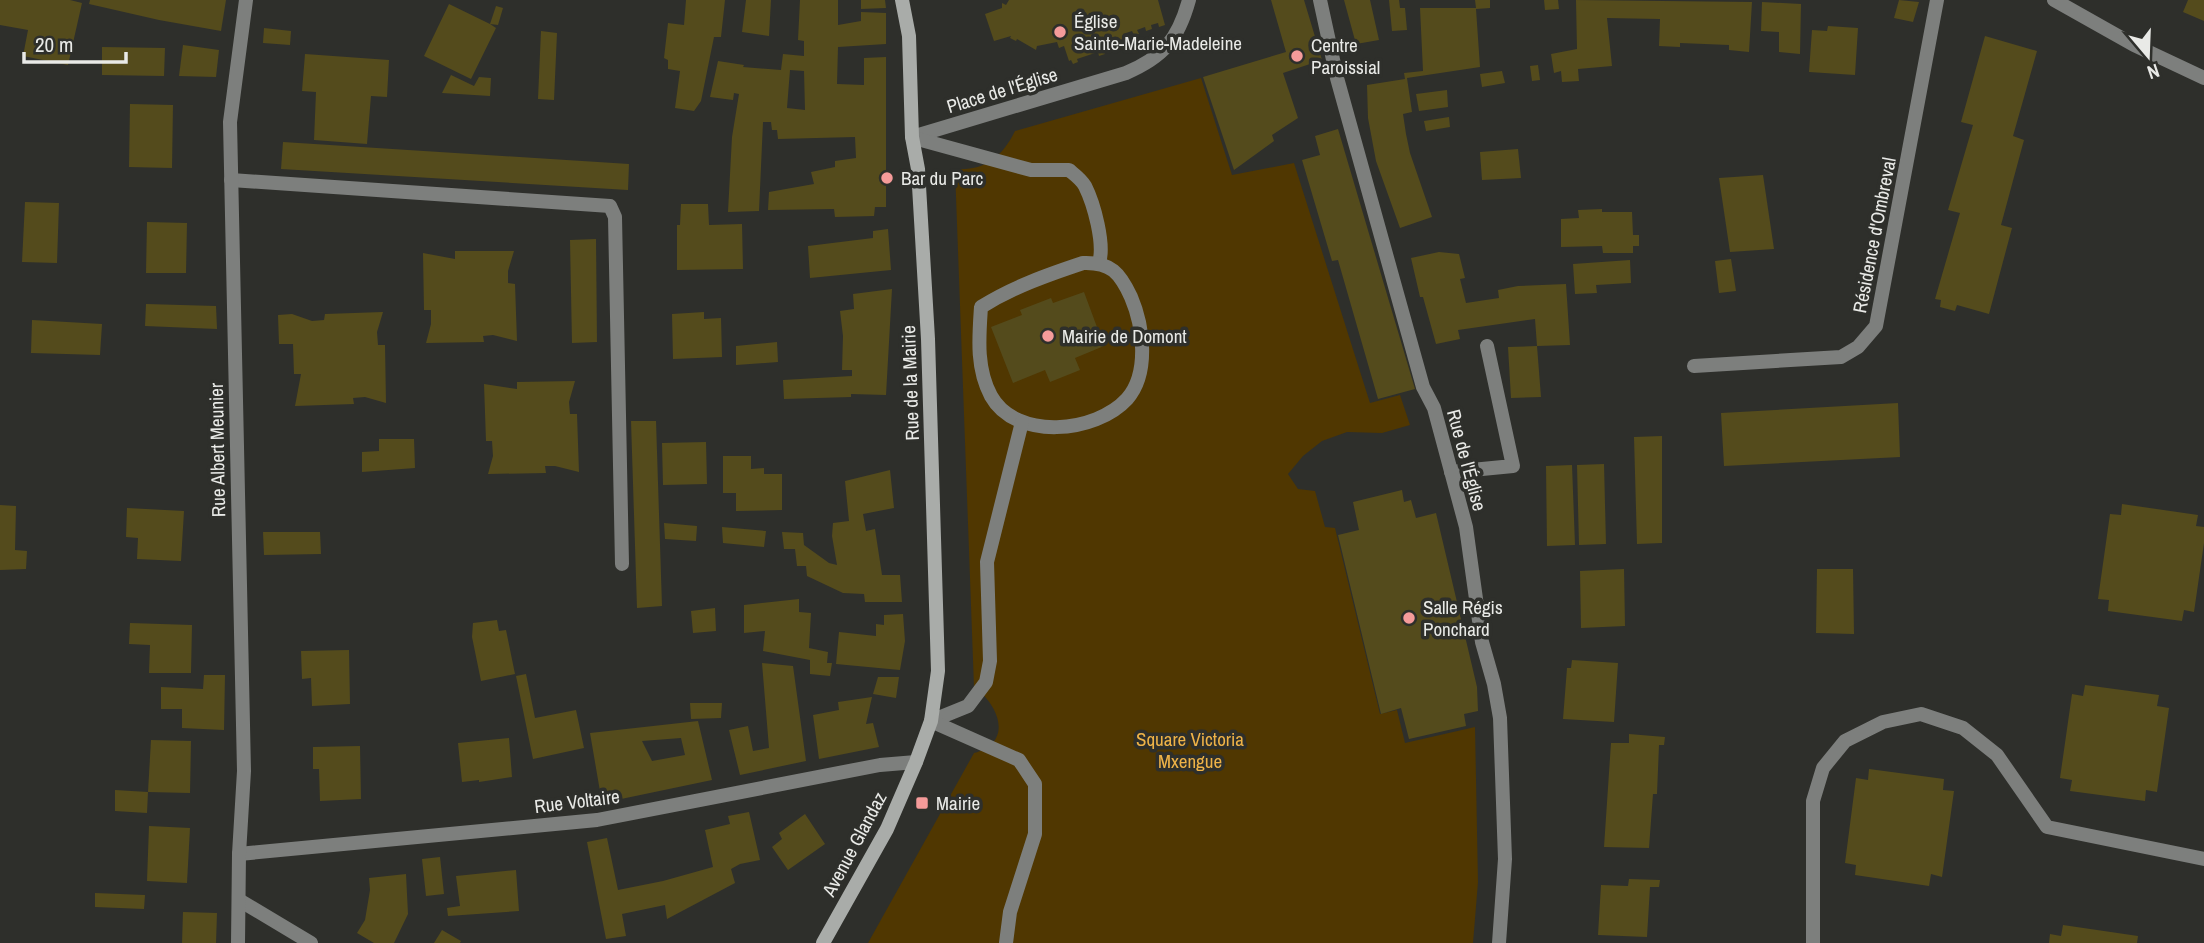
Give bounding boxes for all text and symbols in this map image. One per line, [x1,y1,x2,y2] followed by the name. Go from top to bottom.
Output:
[1074,8,1242,56] place label: Église Sainte-Marie-Madeleine
[24,21,126,65] scale bar
[2113,21,2183,91] north arrow
[1052,24,1068,40] marker: Église Sainte-Marie-Madeleine
[35,30,73,59] text: 20 m
[1311,32,1380,80] place label: Centre Paroissial
[1289,48,1305,64] marker: Centre Paroissial
[2144,58,2163,86] text: N
[943,61,1061,119] street label: Place de l'Église
[1846,155,1902,315] street label: Résidence d'Ombreval
[901,165,983,191] place label: Bar du Parc
[879,170,895,186] marker: Bar du Parc
[1062,323,1187,349] place label: Mairie de Domont
[895,325,925,441] street label: Rue de la Mairie
[1040,328,1056,344] marker: Mairie de Domont
[203,382,231,517] street label: Rue Albert Meunier
[1441,406,1493,514] street label: Rue de l'Église
[1423,594,1503,642] place label: Salle Régis Ponchard
[1401,610,1417,626] marker: Salle Régis Ponchard
[1136,726,1244,774] park label: Square Victoria Mxengue
[533,783,621,819] street label: Rue Voltaire
[815,787,893,902] street label: Avenue Glandaz
[936,790,980,816] place label: Mairie
[914,795,930,811] marker: Mairie

